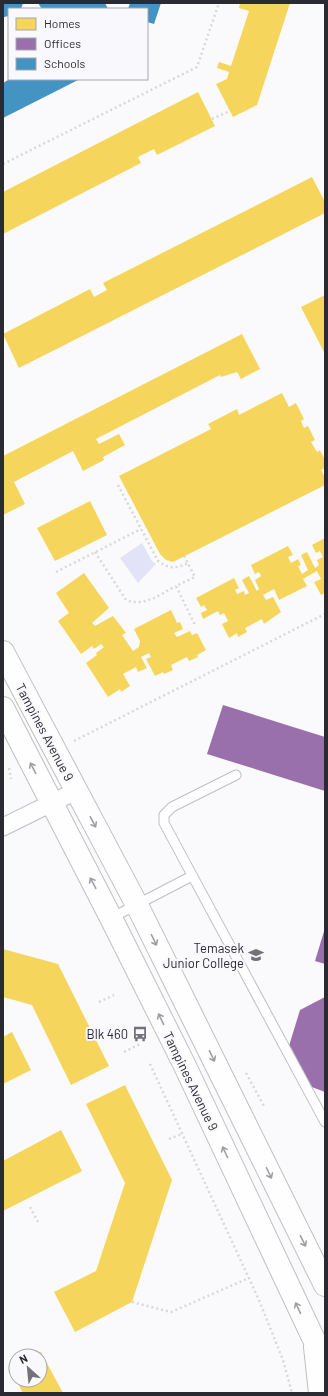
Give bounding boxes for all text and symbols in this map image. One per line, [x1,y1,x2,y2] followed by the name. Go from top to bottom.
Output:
[8,8,148,80] legend
[44,16,81,30] text: Homes
[44,36,81,50] text: Offices
[44,56,85,70] text: Schools
[13,680,77,784] street label: Tampines Avenue 9
[29,762,36,774] one-way arrow
[90,816,97,828] one-way arrow
[89,877,96,889] one-way arrow
[151,933,158,945] one-way arrow
[163,940,244,971] place label: Temasek Junior College
[247,946,265,964] school or university icon: Temasek Junior College
[157,1013,164,1025] one-way arrow
[131,1025,149,1043] bus stop icon: Blk 460
[87,1026,128,1042] place label: Blk 460
[160,1029,222,1133] street label: Tampines Avenue 9
[208,1050,216,1062] one-way arrow
[221,1146,228,1158] one-way arrow
[266,1166,273,1178] one-way arrow
[300,1235,307,1247] one-way arrow
[294,1302,301,1314] one-way arrow
[8,1348,48,1388] north arrow
[17,1351,29,1366] text: N

